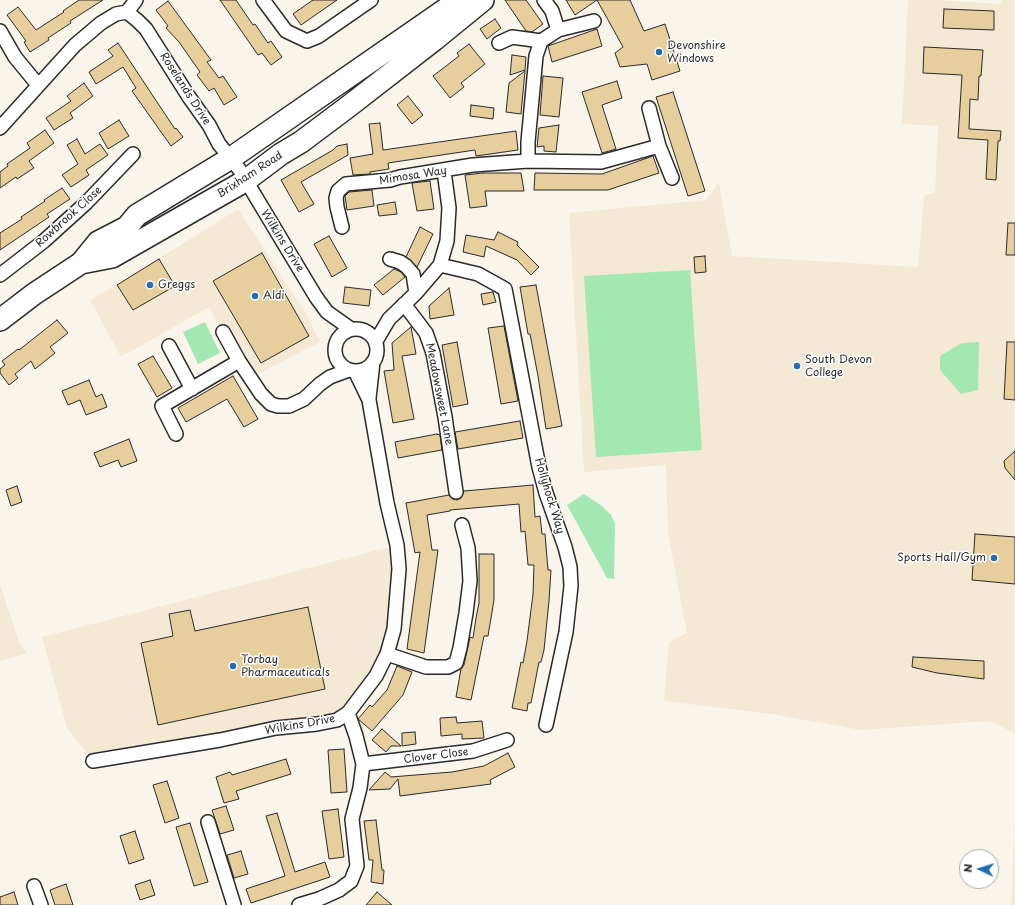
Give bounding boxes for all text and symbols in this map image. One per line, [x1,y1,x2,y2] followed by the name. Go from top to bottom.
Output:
[667,39,726,65] place label: Devonshire Windows
[654,47,664,57] marker: Devonshire Windows
[157,50,213,128] street label: Roselands Drive
[215,149,285,201] street label: Brixham Road
[378,164,448,188] street label: Mimosa Way
[33,184,105,250] street label: Rowbrook Close
[258,207,306,275] street label: Wilkins Drive
[158,278,195,292] place label: Greggs
[145,280,155,290] marker: Greggs
[263,289,284,303] place label: Aldi
[250,291,260,301] marker: Aldi
[423,342,455,446] street label: Meadowsweet Lane
[805,353,872,379] place label: South Devon College
[792,361,802,371] marker: South Devon College
[531,457,567,535] street label: Hollyhock Way
[897,551,986,565] place label: Sports Hall/Gym
[989,553,999,563] marker: Sports Hall/Gym
[241,653,330,679] place label: Torbay Pharmaceuticals
[228,661,238,671] marker: Torbay Pharmaceuticals
[264,712,336,738] street label: Wilkins Drive
[403,745,469,767] street label: Clover Close
[959,849,999,889] north arrow
[959,863,976,873] text: N

